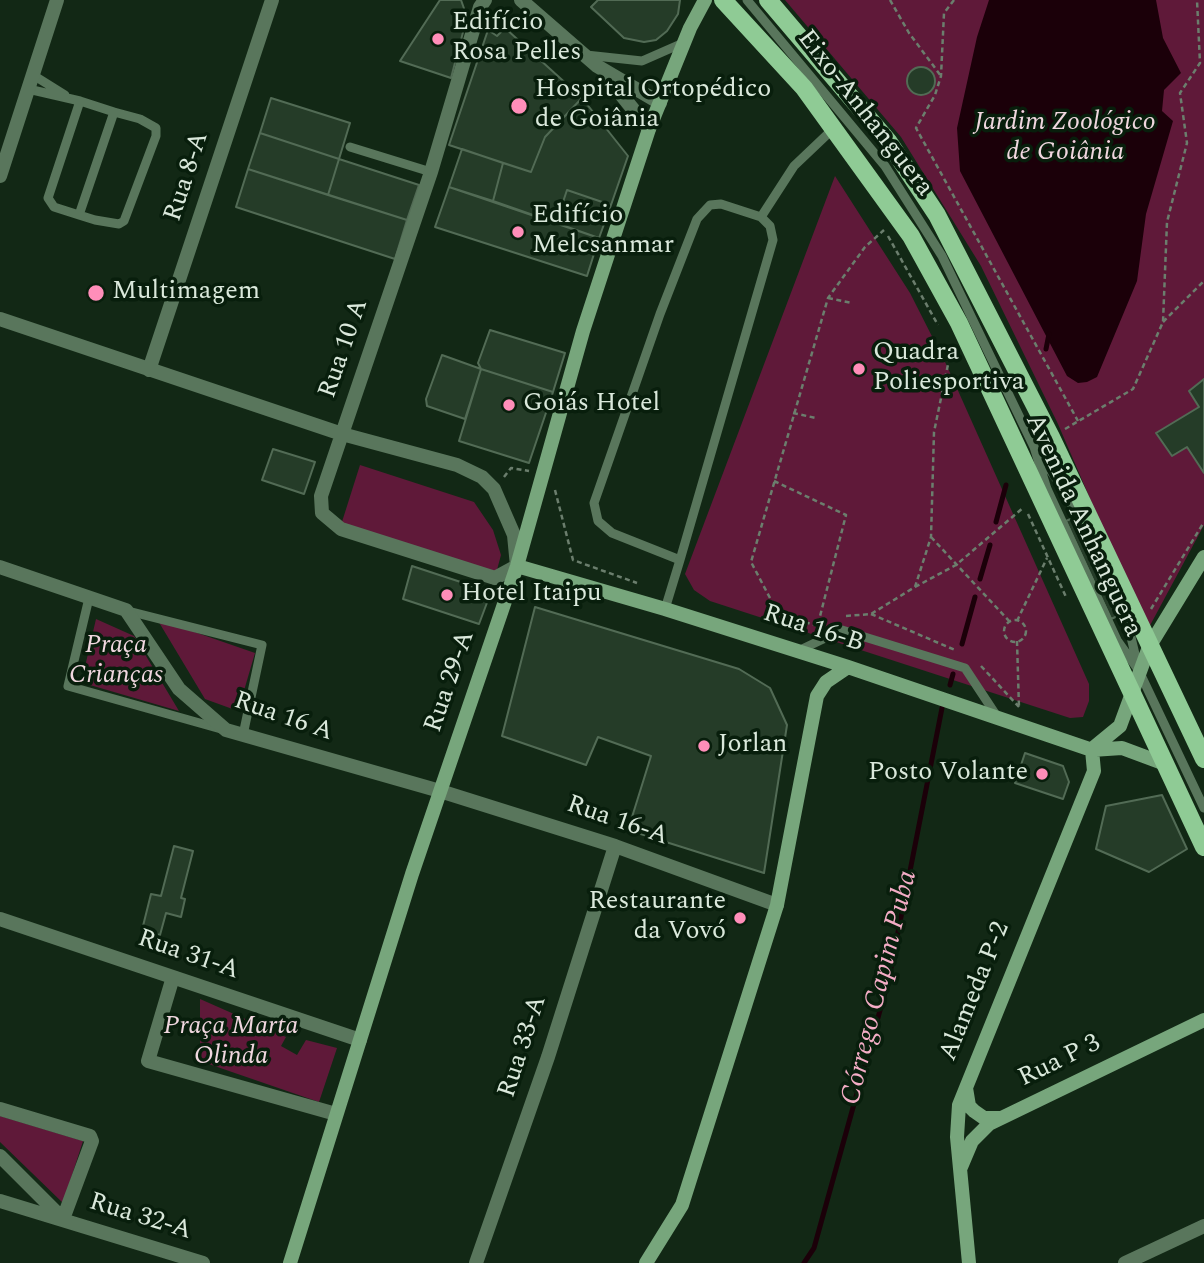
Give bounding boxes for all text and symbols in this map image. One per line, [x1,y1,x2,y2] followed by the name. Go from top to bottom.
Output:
[452,8,581,70] place label: Edifício Rosa Pelles
[789,24,939,204] street label: Eixo-Anhanguera
[430,31,446,47] marker: Edifício Rosa Pelles
[535,75,771,136] place label: Hospital Ortopédico de Goiânia
[509,96,529,116] marker: Hospital Ortopédico de Goiânia
[974,108,1156,170] park label: Jardim Zoológico de Goiânia
[159,128,217,226] street label: Rua 8-A
[532,201,674,262] place label: Edifício Melcsanmar
[510,224,526,240] marker: Edifício Melcsanmar
[112,277,260,309] place label: Multimagem
[86,283,106,303] marker: Multimagem
[313,295,377,403] street label: Rua 10 A
[873,338,1024,400] place label: Quadra Poliesportiva
[851,361,867,377] marker: Quadra Poliesportiva
[523,389,660,421] place label: Goiás Hotel
[501,397,517,413] marker: Goiás Hotel
[1017,410,1147,642] street label: Avenida Anhanguera
[461,579,602,611] place label: Hotel Itaipu
[439,587,455,603] marker: Hotel Itaipu
[759,599,867,661] street label: Rua 16-B
[419,627,483,737] street label: Rua 29-A
[69,631,163,692] park label: Praça Crianças
[229,686,337,750] street label: Rua 16 A
[718,730,787,762] place label: Jorlan
[696,738,712,754] marker: Jorlan
[868,758,1028,790] place label: Posto Volante
[1034,766,1050,782] marker: Posto Volante
[562,790,672,854] street label: Rua 16-A
[836,867,926,1109] water label: Córrego Capim Puba
[589,887,726,948] place label: Restaurante da Vovó
[732,910,748,926] marker: Restaurante da Vovó
[934,918,1018,1066] street label: Alameda P-2
[133,924,243,988] street label: Rua 31-A
[493,992,555,1102] street label: Rua 33-A
[164,1012,298,1074] park label: Praça Marta Olinda
[1014,1029,1106,1095] street label: Rua P 3
[85,1188,195,1248] street label: Rua 32-A

